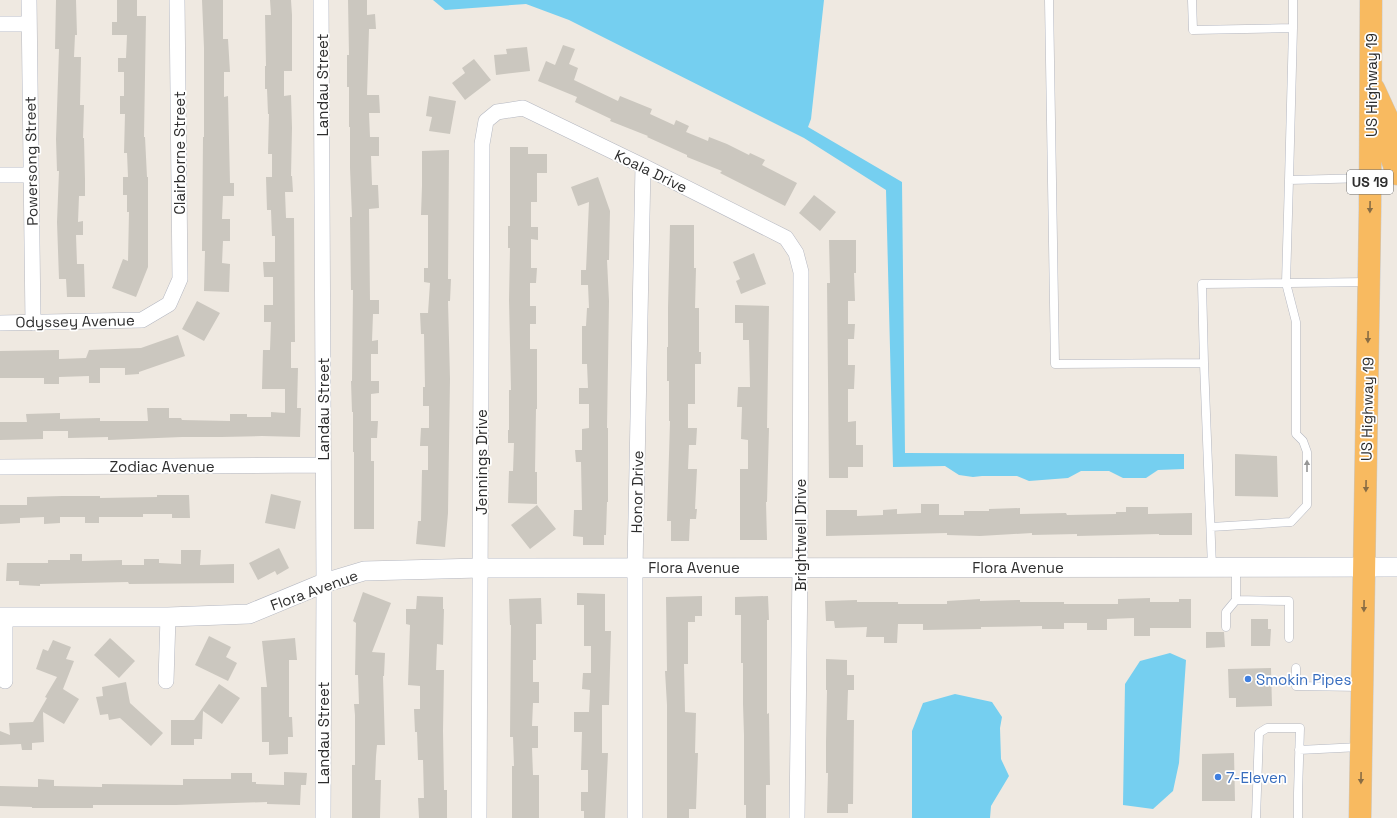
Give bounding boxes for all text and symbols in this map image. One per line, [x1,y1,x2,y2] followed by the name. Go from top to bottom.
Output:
[313,33,332,136] street label: Landau Street
[1362,33,1381,137] street label: US Highway 19
[170,91,189,215] street label: Clairborne Street
[20,96,42,226] street label: Powersong Street
[611,145,691,197] street label: Koala Drive
[1347,170,1393,194] road number: US 19
[1367,201,1373,214] one-way arrow
[15,310,135,332] street label: Odyssey Avenue
[1365,331,1371,344] one-way arrow
[314,357,333,460] street label: Landau Street
[1357,357,1377,461] street label: US Highway 19
[472,409,491,515] street label: Jennings Drive
[627,450,647,534] street label: Honor Drive
[109,457,215,476] street label: Zodiac Avenue
[1304,459,1310,472] one-way arrow
[791,479,810,591] street label: Brightwell Drive
[1363,480,1369,493] one-way arrow
[648,558,740,577] street label: Flora Avenue
[972,558,1064,577] street label: Flora Avenue
[268,565,360,615] street label: Flora Avenue
[1361,600,1367,613] one-way arrow
[1256,670,1351,689] place label: Smokin Pipes
[1243,674,1253,684] marker: Smokin Pipes
[314,681,333,784] street label: Landau Street
[1226,768,1287,787] place label: 7-Eleven
[1213,772,1223,782] marker: 7-Eleven
[1357,772,1364,784] one-way arrow

